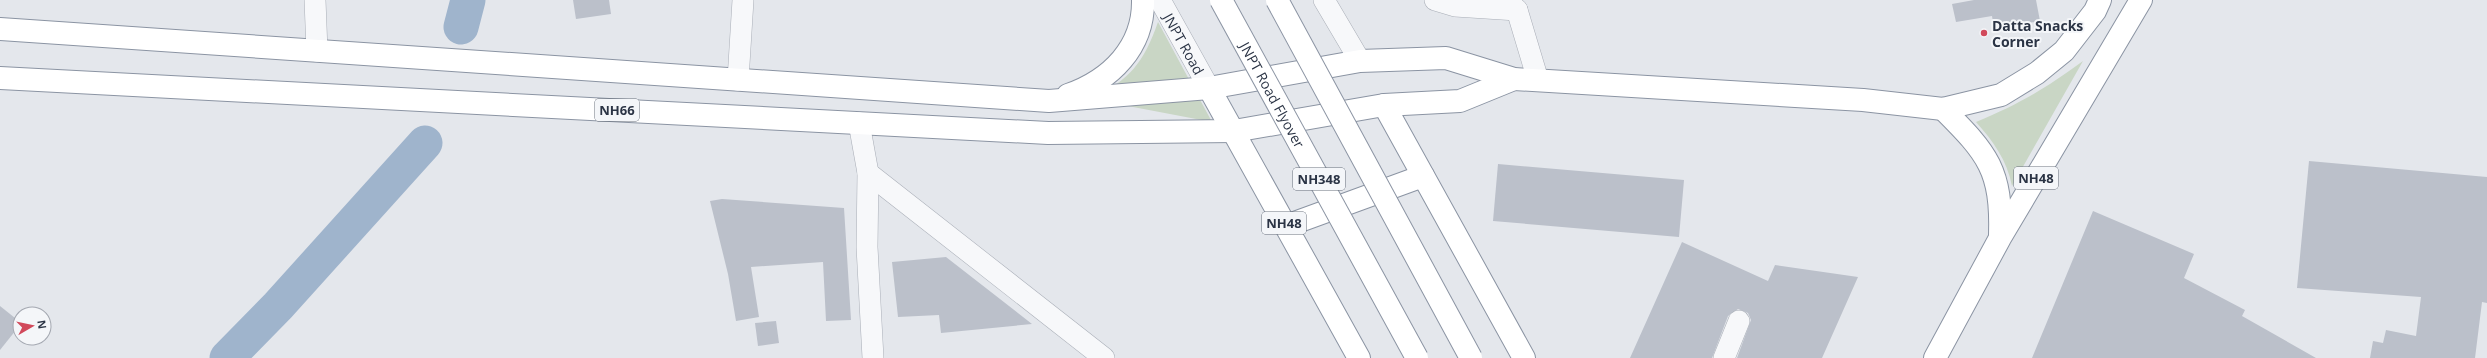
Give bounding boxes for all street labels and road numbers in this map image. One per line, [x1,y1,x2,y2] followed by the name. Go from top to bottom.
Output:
[1159,8,1209,78] street label: JNPT Road
[1235,37,1310,151] street label: JNPT Road Flyover
[595,99,639,121] road number: NH66
[2014,167,2058,189] road number: NH48
[1293,168,1345,190] road number: NH348
[1262,212,1306,234] road number: NH48

